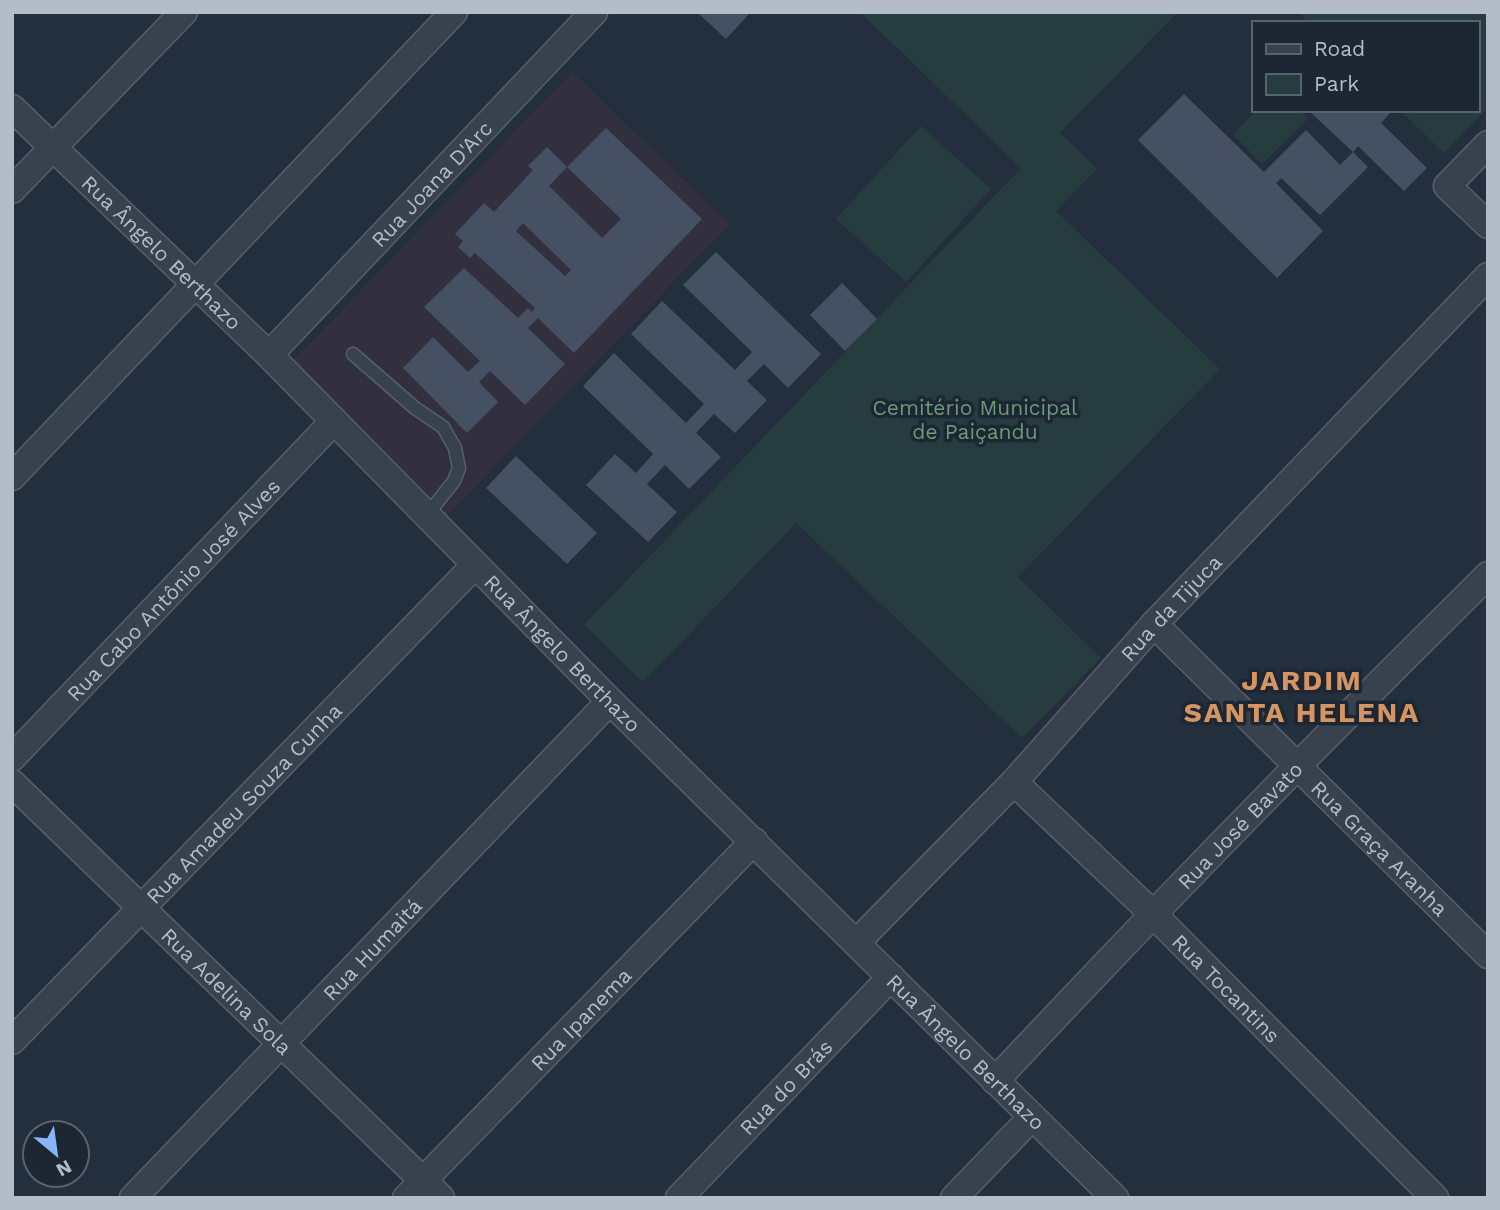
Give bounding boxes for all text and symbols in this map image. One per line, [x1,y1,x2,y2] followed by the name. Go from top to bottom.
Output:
[1252,21,1479,112] legend
[1314,36,1365,61] text: Road
[1314,71,1359,96] text: Park
[366,115,497,252] street label: Rua Joana D'Arc
[77,170,247,335] street label: Rua Ângelo Berthazo
[872,395,1078,444] park label: Cemitério Municipal de Paiçandu
[61,473,285,706] street label: Rua Cabo Antônio José Alves
[1115,549,1227,666] street label: Rua da Tijuca
[479,569,646,737] street label: Rua Ângelo Berthazo
[1184,664,1420,729] district label: JARDIM SANTA HELENA
[140,698,347,908] street label: Rua Amadeu Souza Cunha
[1172,756,1307,894] street label: Rua José Bavato
[1306,775,1453,921] street label: Rua Graça Aranha
[317,893,427,1005] street label: Rua Humaitá
[157,922,297,1060] street label: Rua Adelina Sola
[1167,929,1286,1047] street label: Rua Tocantins
[525,962,636,1076] street label: Rua Ipanema
[882,968,1051,1135] street label: Rua Ângelo Berthazo
[734,1034,837,1140] street label: Rua do Brás
[21,1119,91,1189] north arrow
[52,1155,76,1182] text: N

